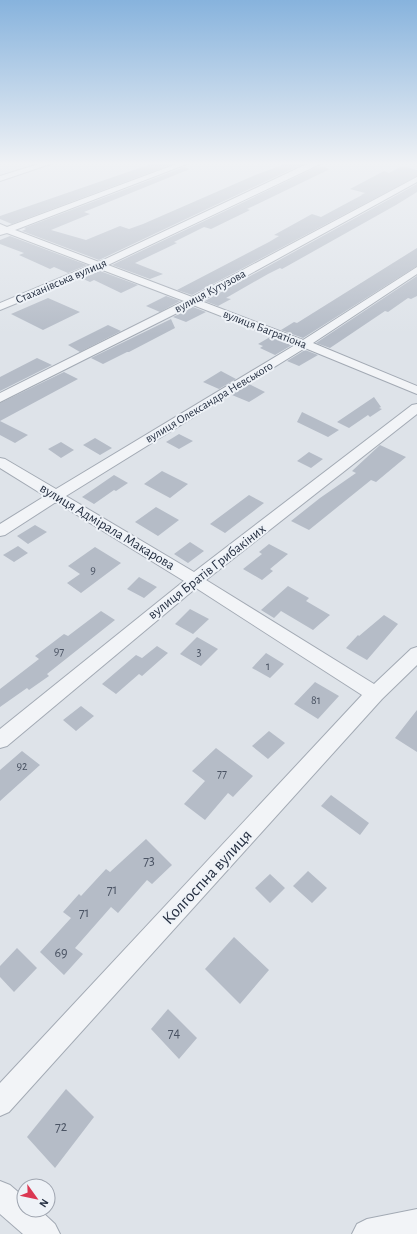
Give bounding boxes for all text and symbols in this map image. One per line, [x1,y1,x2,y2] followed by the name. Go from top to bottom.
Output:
[14,256,109,307] street label: Стаханівська вулиця
[172,267,249,316] street label: вулиця Кутузова
[221,308,309,352] street label: вулиця Багратіона
[143,359,275,446] street label: вулиця Олександра Невського
[37,481,177,573] street label: вулиця Адмірала Макарова
[146,522,268,622] street label: вулиця Братів Грибакіних
[90,564,96,576] house number: 9
[54,645,64,657] house number: 97
[197,646,202,658] house number: 3
[266,660,270,672] house number: 1
[311,694,321,706] house number: 81
[16,760,28,772] house number: 92
[217,767,227,779] house number: 77
[159,826,256,928] street label: Колгоспна вулиця
[143,854,155,868] house number: 73
[107,883,117,897] house number: 71
[79,906,89,920] house number: 71
[54,946,68,960] house number: 69
[168,1026,181,1040] house number: 74
[55,1120,67,1134] house number: 72
[16,1178,56,1218] north arrow
[37,1197,51,1209] text: N

